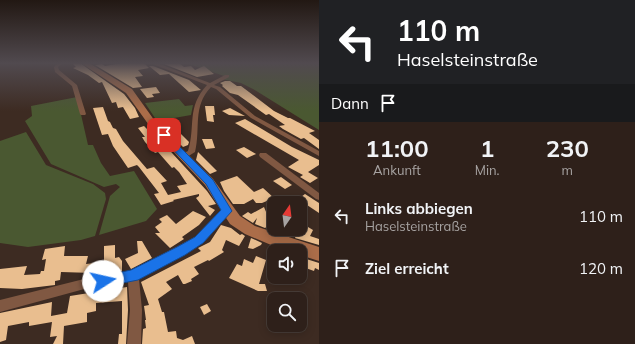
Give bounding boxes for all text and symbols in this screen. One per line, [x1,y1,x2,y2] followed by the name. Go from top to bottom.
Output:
[397,13,480,48] text: 110 m
[331,16,383,68] icon: left
[397,48,538,71] text: Haselsteinstraße
[377,92,399,114] icon: arrive
[331,94,369,113] text: Dann
[147,118,181,152] pin
[153,124,175,146] icon: arrive
[365,133,429,163] text: 11:00
[480,133,494,163] text: 1
[546,133,589,163] text: 230
[373,162,421,178] text: Ankunft
[475,162,500,178] text: Min.
[562,162,573,178] text: m
[267,196,307,236] north arrow
[267,196,307,332] map controls
[365,199,473,218] text: Links abbiegen
[331,205,353,227] icon: left
[579,207,623,226] text: 110 m
[365,218,467,234] text: Haselsteinstraße
[267,244,307,284] button: sound
[331,257,353,279] icon: arrive
[365,259,449,278] text: Ziel erreicht
[579,259,623,278] text: 120 m
[82,260,124,302] position arrow
[267,292,307,332] button: search

